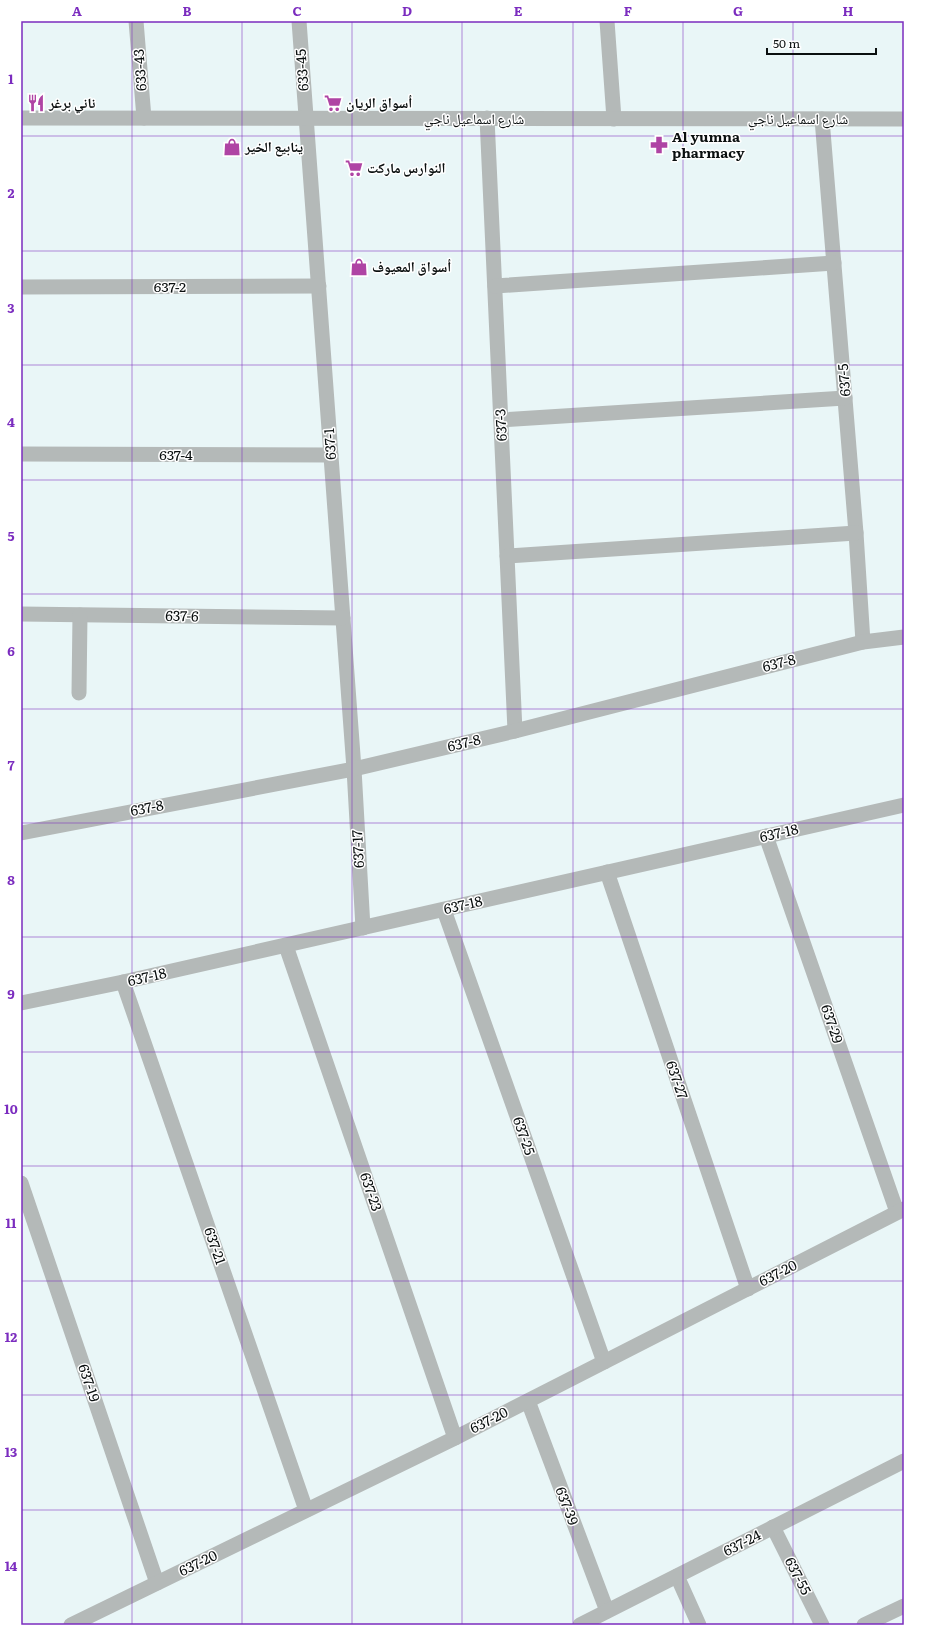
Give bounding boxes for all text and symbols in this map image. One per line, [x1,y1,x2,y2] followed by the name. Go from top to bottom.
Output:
[72,1,82,20] text: A
[183,1,192,20] text: B
[292,1,302,20] text: C
[402,1,412,20] text: D
[514,1,523,20] text: E
[624,1,632,20] text: F
[733,1,743,20] text: G
[843,1,854,20] text: H
[767,30,876,56] scale bar
[773,34,800,52] text: 50 m
[128,48,150,92] street label: 633-43
[290,48,312,92] street label: 633-45
[8,69,14,88] text: 1
[48,92,95,114] place label: ناني برغر
[346,92,412,112] place label: أسواق الريان
[26,93,46,113] restaurant icon: ناني برغر
[323,93,343,113] supermarket icon: أسواق الريان
[424,108,524,131] street label: شارع اسماعيل ناجي
[748,108,848,131] street label: شارع اسماعيل ناجي
[672,126,745,162] place label: Al yumna pharmacy
[649,135,669,155] pharmacy icon: Al yumna pharmacy
[244,136,303,157] place label: ينابيع الخير
[222,137,242,157] shop icon: ينابيع الخير
[367,157,445,177] place label: النوارس ماركت
[344,158,364,178] supermarket icon: النوارس ماركت
[8,183,15,202] text: 2
[372,256,451,276] place label: أسواق المعيوف
[349,257,369,277] shop icon: أسواق المعيوف
[154,276,186,296] street label: 637-2
[7,298,15,317] text: 3
[832,363,854,397] street label: 637-5
[489,408,511,442] street label: 637-3
[7,412,15,431] text: 4
[318,427,340,461] street label: 637-1
[159,444,193,464] street label: 637-4
[7,526,15,545] text: 5
[165,605,199,625] street label: 637-6
[7,641,15,660] text: 6
[760,648,798,676] street label: 637-8
[445,728,483,756] street label: 637-8
[7,755,15,774] text: 7
[128,794,165,820] street label: 637-8
[757,818,800,846] street label: 637-18
[346,829,368,869] street label: 637-17
[7,870,15,889] text: 8
[441,890,484,918] street label: 637-18
[125,962,168,990] street label: 637-18
[7,984,15,1003] text: 9
[817,1002,849,1046] street label: 637-29
[662,1058,694,1102] street label: 637-27
[4,1099,18,1118] text: 10
[509,1114,541,1158] street label: 637-25
[356,1169,388,1214] street label: 637-23
[6,1213,17,1232] text: 11
[200,1224,232,1267] street label: 637-21
[755,1254,800,1290] street label: 637-20
[5,1327,17,1346] text: 12
[74,1361,106,1404] street label: 637-19
[466,1401,511,1437] street label: 637-20
[5,1442,17,1461] text: 13
[551,1483,584,1528] street label: 637-39
[719,1524,764,1560] street label: 637-24
[175,1544,220,1580] street label: 637-20
[781,1553,817,1598] street label: 637-55
[5,1556,18,1575] text: 14

